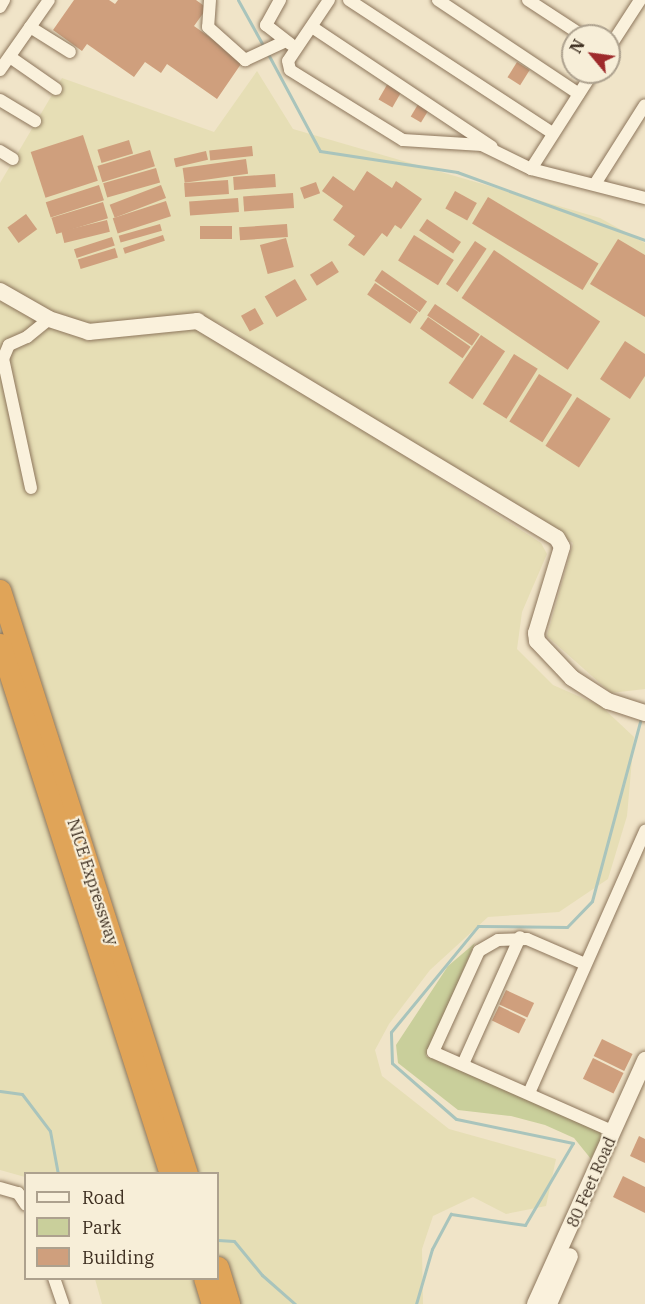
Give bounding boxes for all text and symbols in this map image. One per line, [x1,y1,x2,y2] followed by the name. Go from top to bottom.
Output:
[561,24,621,84] north arrow
[565,36,589,57] text: N
[63,816,123,948] street label: NICE Expressway
[563,1134,619,1230] street label: 80 Feet Road
[24,1172,219,1280] legend
[82,1186,125,1209] text: Road
[82,1216,121,1239] text: Park
[82,1246,154,1269] text: Building

